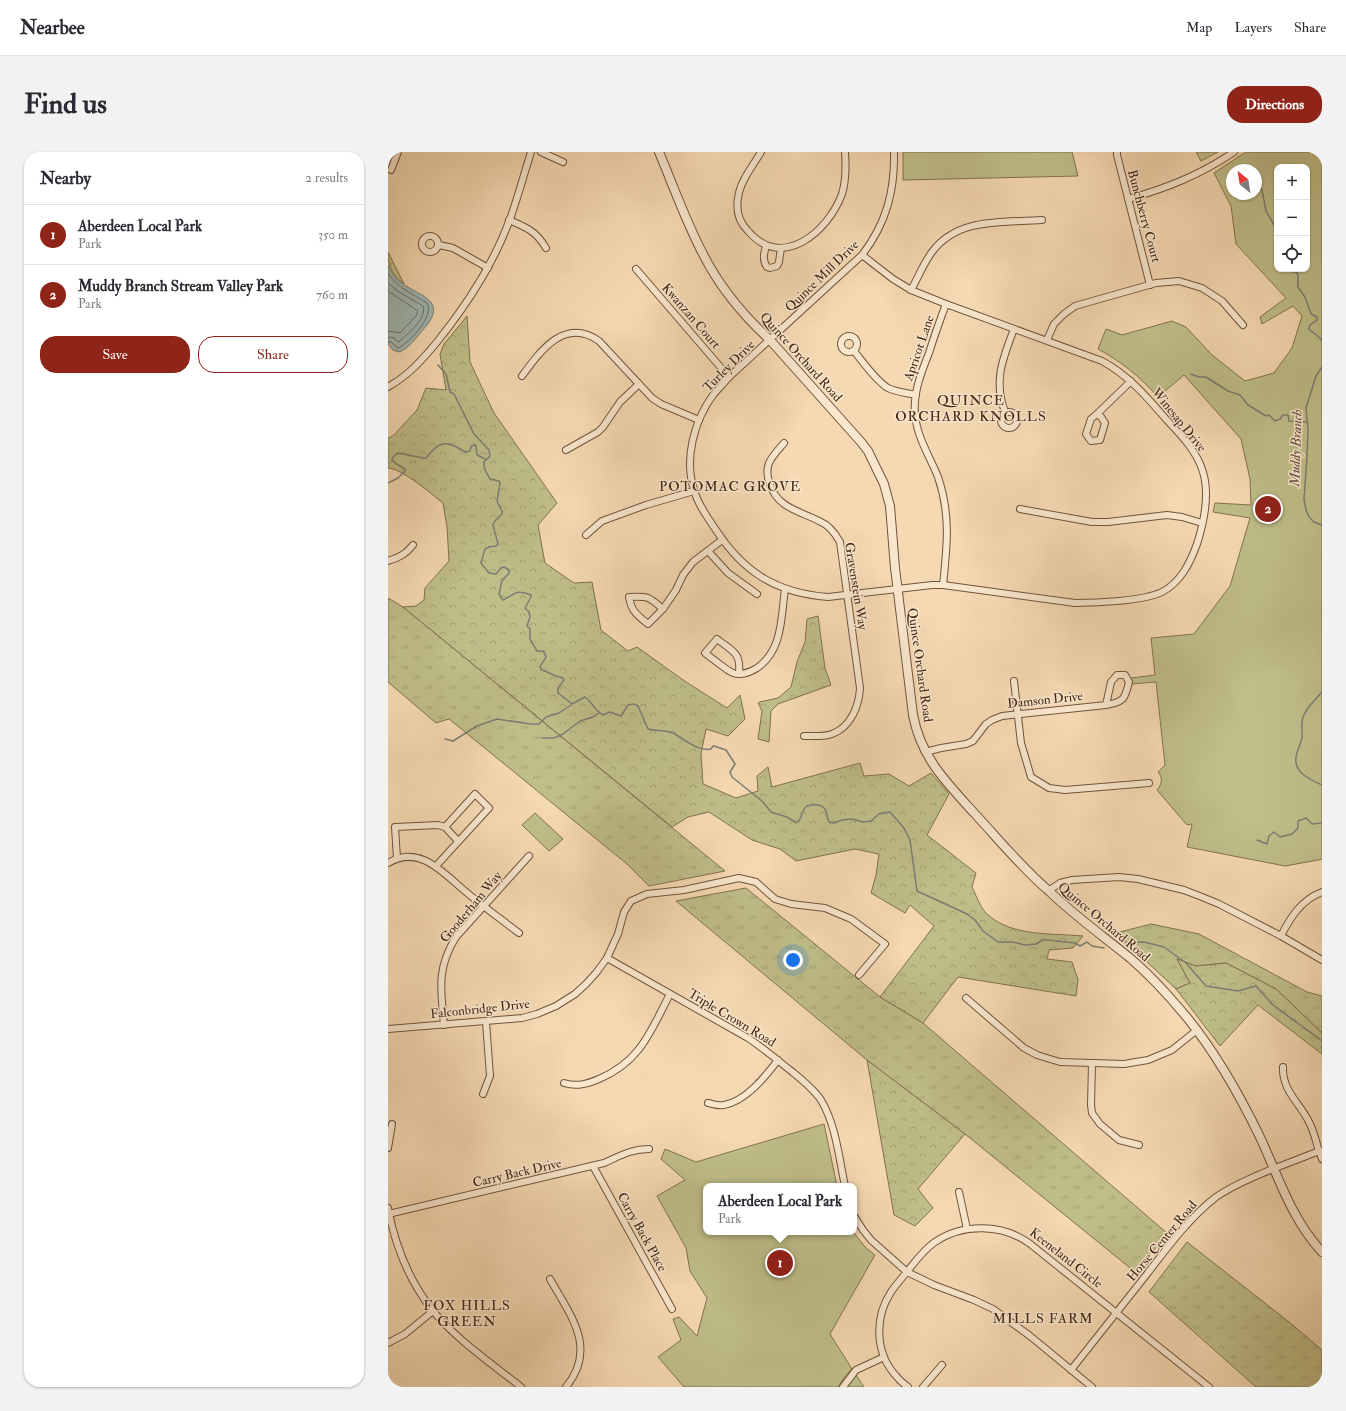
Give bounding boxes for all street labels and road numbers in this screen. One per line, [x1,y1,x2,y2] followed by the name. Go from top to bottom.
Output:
[1123,168,1164,264] street label: Bunchberry Court
[782,236,863,315] street label: Quince Mill Drive
[658,280,724,352] street label: Kwanzan Court
[757,309,846,406] street label: Quince Orchard Road
[900,313,939,384] street label: Apricot Lane
[700,336,759,396] street label: Turley Drive
[1147,384,1210,456] street label: Winesap Drive
[840,541,871,631] street label: Gravenstein Way
[904,607,936,724] street label: Quince Orchard Road
[1006,688,1084,712] street label: Damson Drive
[437,868,506,947] street label: Gooderham Way
[1055,879,1154,965] street label: Quince Orchard Road
[685,986,779,1052] street label: Triple Crown Road
[430,996,531,1022] street label: Falconbridge Drive
[471,1155,564,1192] street label: Carry Back Drive
[613,1190,671,1275] street label: Carry Back Place
[1124,1197,1201,1285] street label: Horse Center Road
[1026,1225,1106,1292] street label: Keeneland Circle

